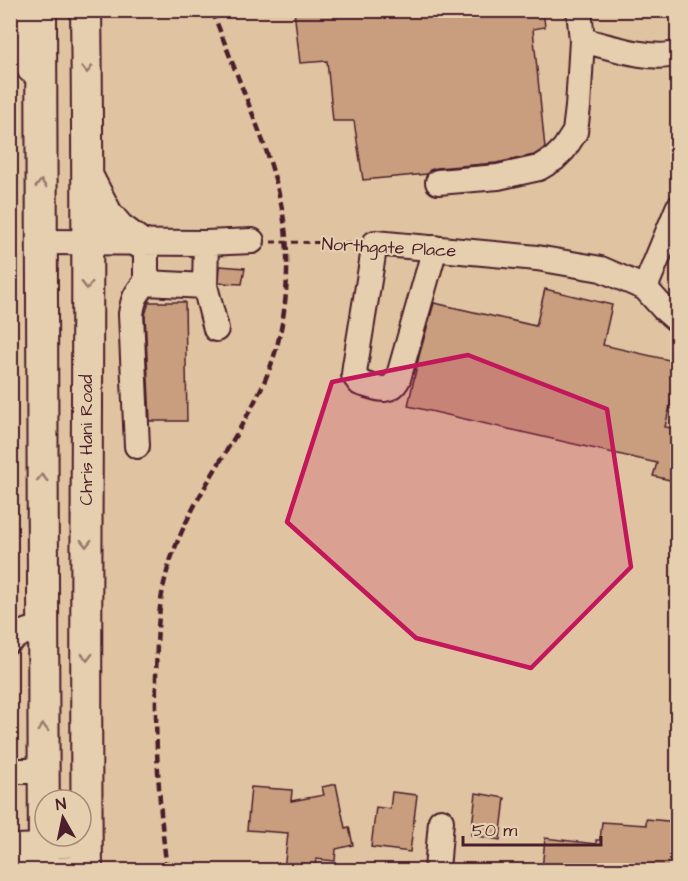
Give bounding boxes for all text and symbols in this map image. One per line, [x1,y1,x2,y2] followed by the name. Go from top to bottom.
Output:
[81,64,93,73] one-way arrow
[35,179,47,188] one-way arrow
[321,231,457,265] street label: Northgate Place
[81,280,93,289] one-way arrow
[74,375,99,505] street label: Chris Hani Road
[36,474,48,483] one-way arrow
[80,538,92,547] one-way arrow
[81,652,93,661] one-way arrow
[37,723,49,732] one-way arrow
[33,788,93,848] north arrow
[54,793,67,816] text: N
[463,809,601,847] scale bar
[472,818,517,843] text: 50 m

